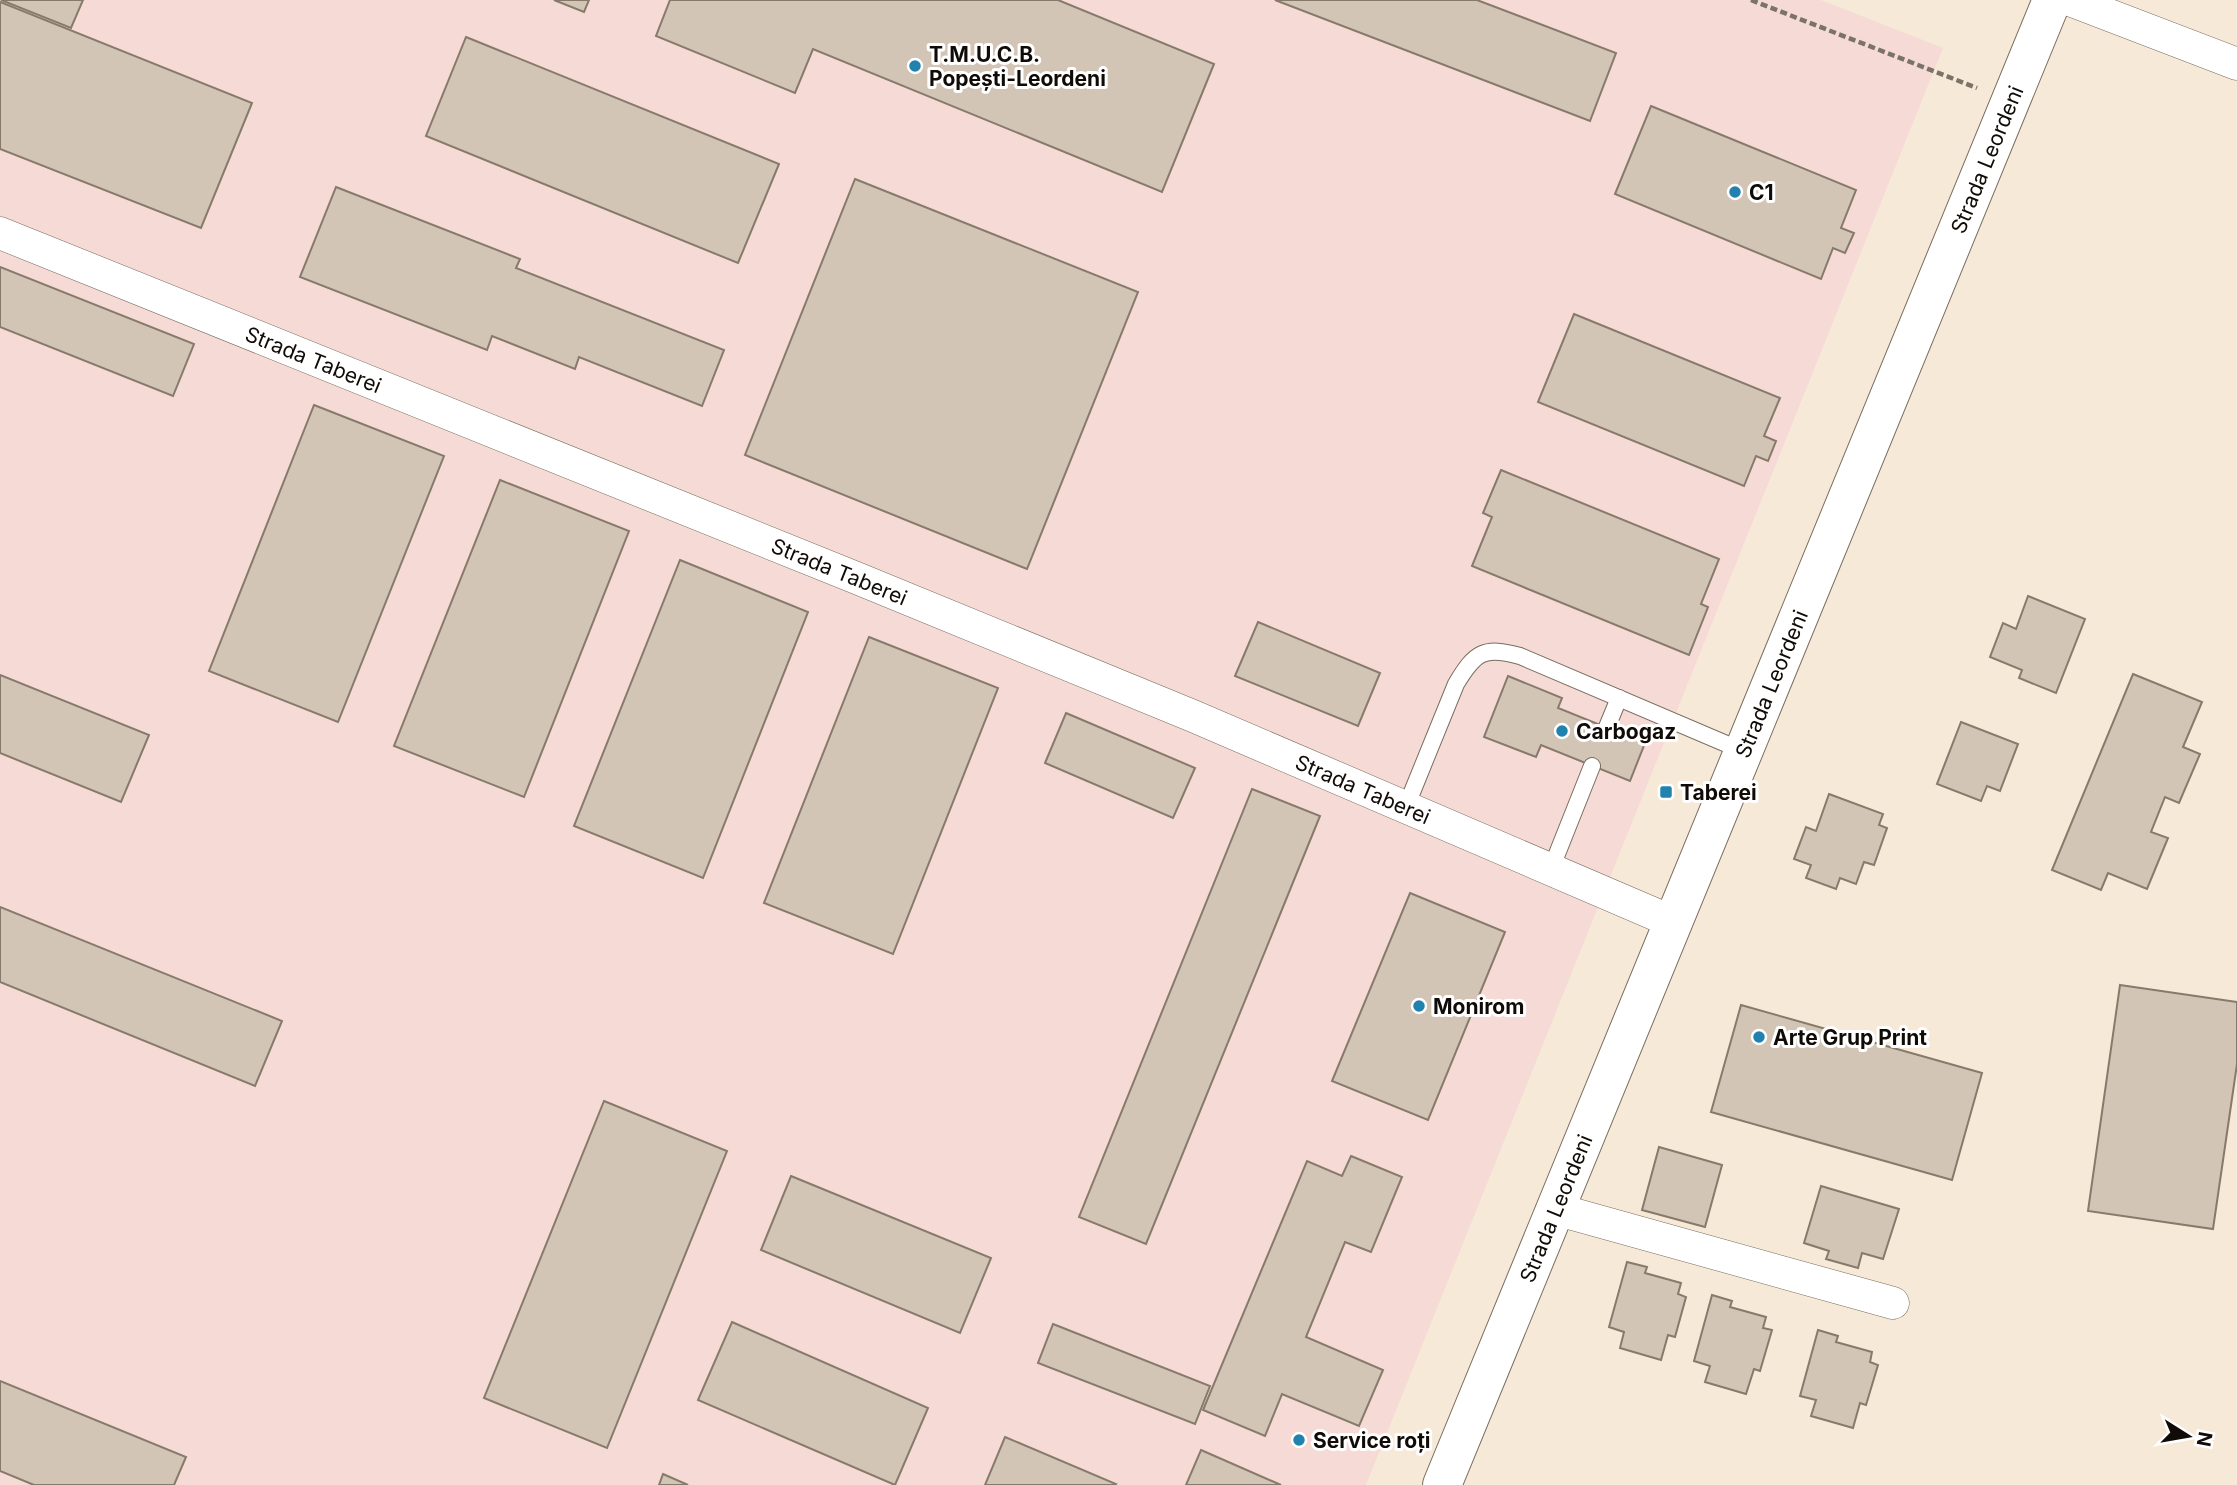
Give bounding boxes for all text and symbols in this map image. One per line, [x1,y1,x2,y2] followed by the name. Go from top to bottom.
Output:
[929,42,1106,91] place label: T.M.U.C.B. Popești-Leordeni
[907,58,923,74] marker: T.M.U.C.B. Popești-Leordeni
[1945,82,2028,237] street label: Strada Leordeni
[1749,180,1774,205] place label: C1
[1727,184,1743,200] marker: C1
[242,321,385,398] street label: Strada Taberei
[768,533,911,610] street label: Strada Taberei
[1730,606,1813,762] street label: Strada Leordeni
[1576,719,1676,744] place label: Carbogaz
[1554,723,1570,739] marker: Carbogaz
[1292,749,1434,829] street label: Strada Taberei
[1680,780,1757,805] place label: Taberei
[1658,784,1674,800] marker: Taberei
[1433,994,1524,1019] place label: Monirom
[1411,998,1427,1014] marker: Monirom
[1773,1025,1927,1050] place label: Arte Grup Print
[1751,1029,1767,1045] marker: Arte Grup Print
[1514,1131,1597,1286] street label: Strada Leordeni
[2153,1401,2223,1471] north arrow
[1313,1428,1431,1453] place label: Service roți
[2192,1430,2217,1448] text: N
[1291,1432,1307,1448] marker: Service roți

